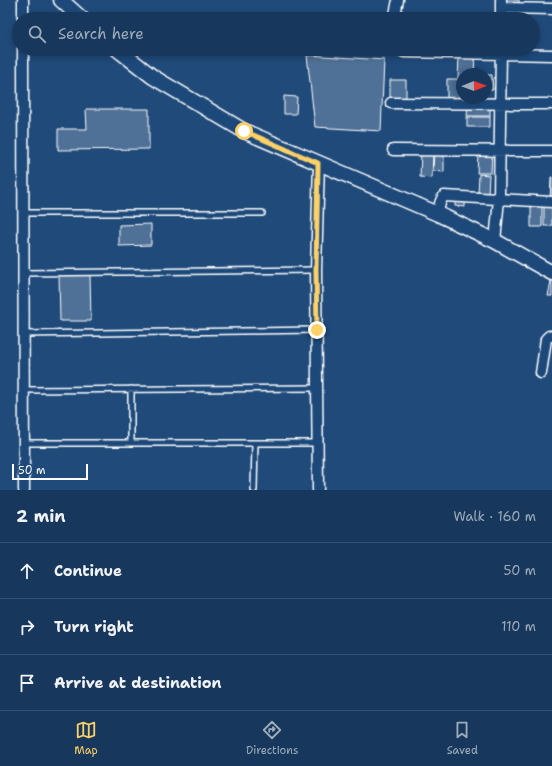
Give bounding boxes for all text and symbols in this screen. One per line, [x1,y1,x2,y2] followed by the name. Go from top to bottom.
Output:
[12,12,540,56] search box
[26,23,48,45] icon: search
[58,24,144,44] text: Search here
[456,68,492,104] north arrow
[235,122,253,140] route start
[308,321,326,339] route end
[12,462,88,481] scale bar
[18,463,46,478] text: 50 m
[16,505,66,527] text: 2 min
[454,508,536,525] text: Walk · 160 m
[16,560,38,582] icon: ahead
[54,561,122,581] text: Continue
[503,562,536,579] text: 50 m
[16,616,38,638] icon: right
[54,617,134,637] text: Turn right
[501,618,536,635] text: 110 m
[16,672,38,694] icon: arrive
[54,673,222,693] text: Arrive at destination
[74,719,98,758] tab: Map
[246,719,298,758] tab: Directions
[447,719,478,758] tab: Saved

